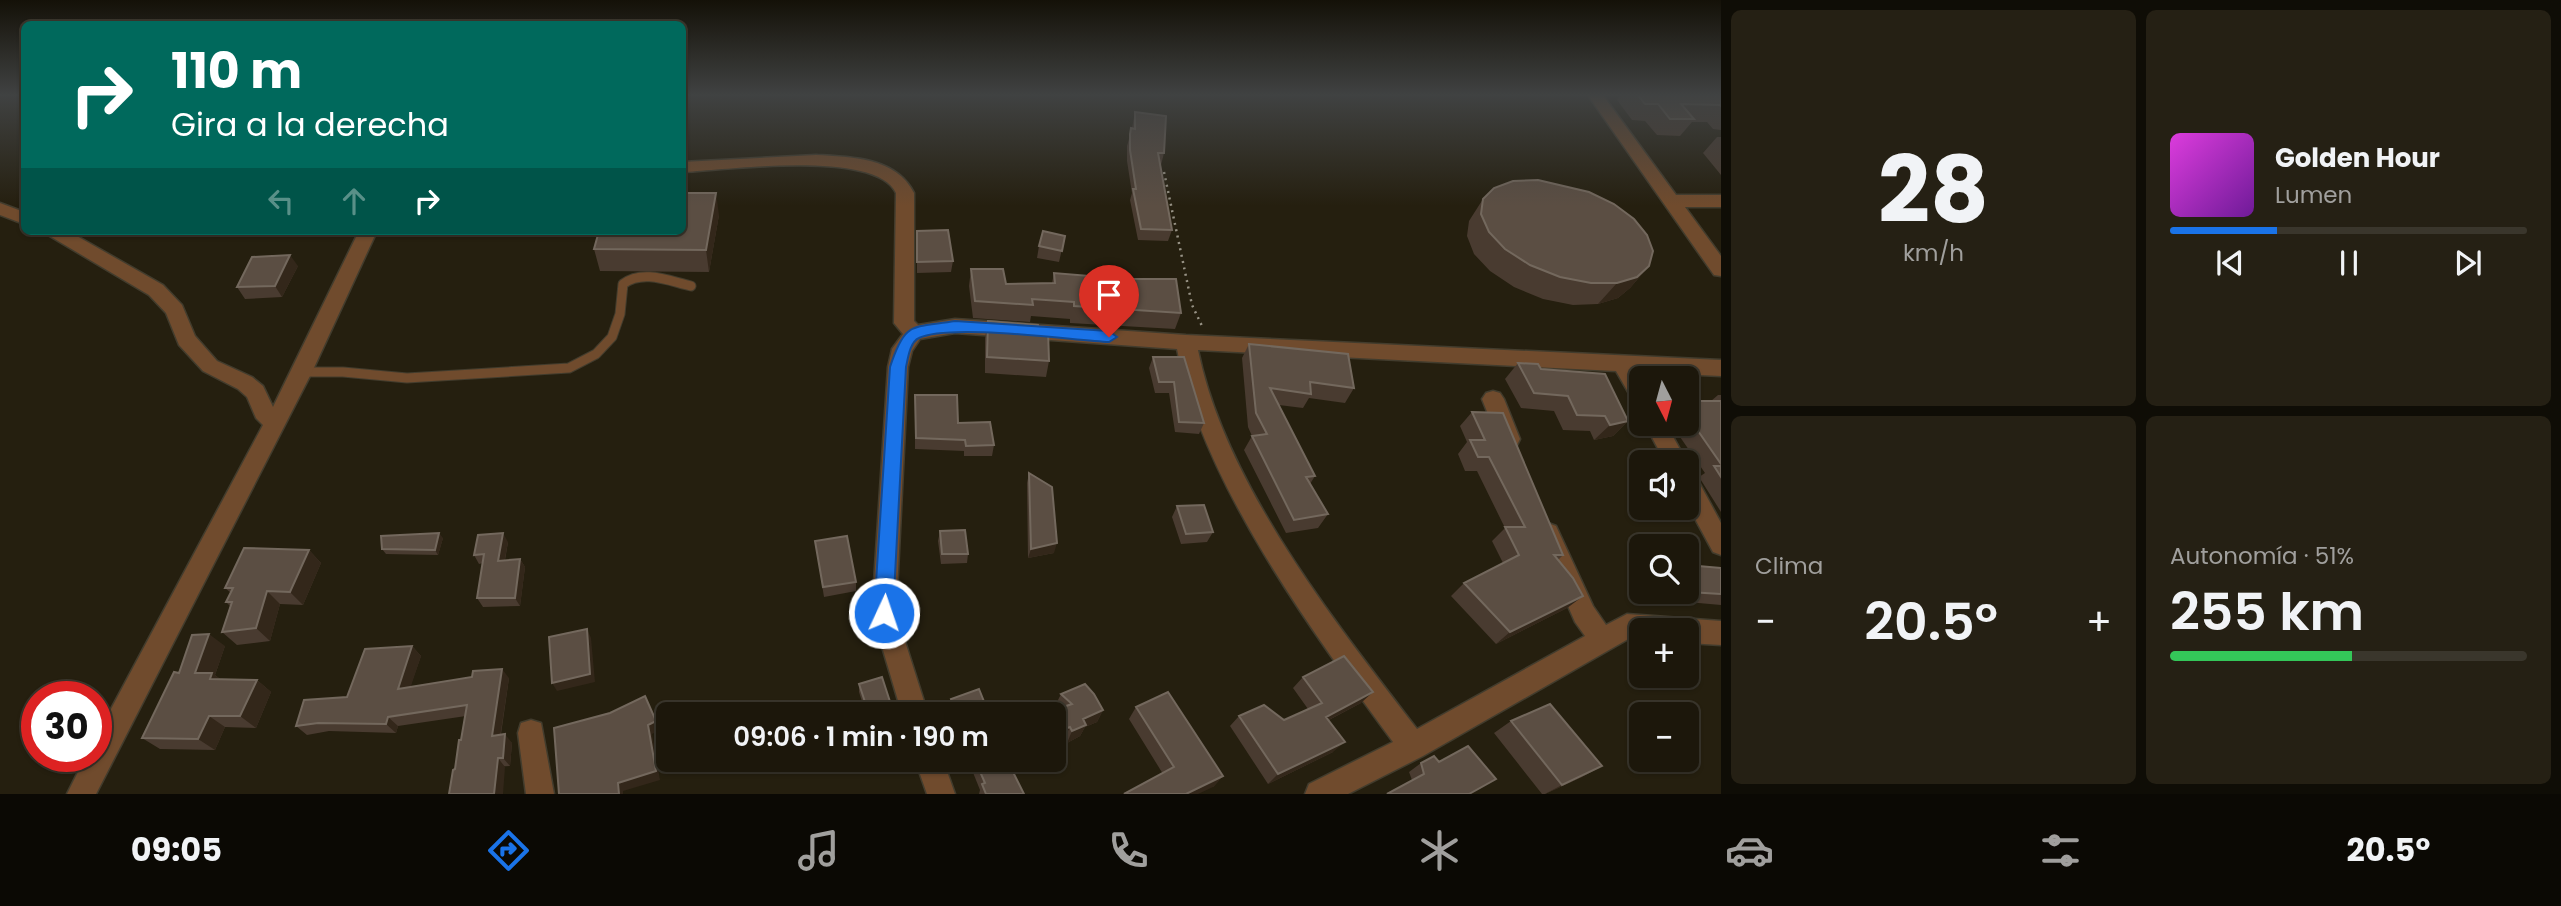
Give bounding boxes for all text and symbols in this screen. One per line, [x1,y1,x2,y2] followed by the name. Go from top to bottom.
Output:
[171,37,302,105] text: 110 m
[56,49,147,140] icon: right
[171,102,449,147] text: Gira a la derecha
[1878,126,1989,254] text: 28
[2275,140,2440,176] text: Golden Hour
[2275,179,2352,211] text: Lumen
[262,182,300,220] icon: left
[335,182,373,220] icon: ahead
[408,182,446,220] icon: right
[1903,237,1964,269] text: km/h
[2211,244,2249,282] icon: previous
[2330,244,2368,282] icon: pause
[2449,244,2487,282] icon: next
[1079,265,1139,337] pin
[1090,276,1128,314] icon: arrive
[1629,366,1699,436] north arrow
[1629,366,1699,772] map controls
[1629,450,1699,520] button: sound
[1629,534,1699,604] button: search
[2170,540,2354,572] text: Autonomía · 51%
[1755,550,1823,582] text: Clima
[2170,575,2364,648] text: 255 km
[847,576,921,650] position arrow
[1864,585,1998,658] text: 20.5°
[1755,595,1776,648] text: −
[2086,595,2112,648] text: +
[1629,618,1699,688] button: +
[21,681,112,772] speed limit sign: 30
[1629,702,1699,772] button: −
[733,719,989,755] text: 09:06 · 1 min · 190 m
[484,826,533,875] icon: directions
[794,826,843,875] icon: music
[1104,826,1153,875] icon: phone
[1415,826,1464,875] icon: climate
[1725,826,1774,875] icon: car
[2036,826,2085,875] icon: filters
[131,827,222,872] text: 09:05
[2346,827,2430,872] text: 20.5°

